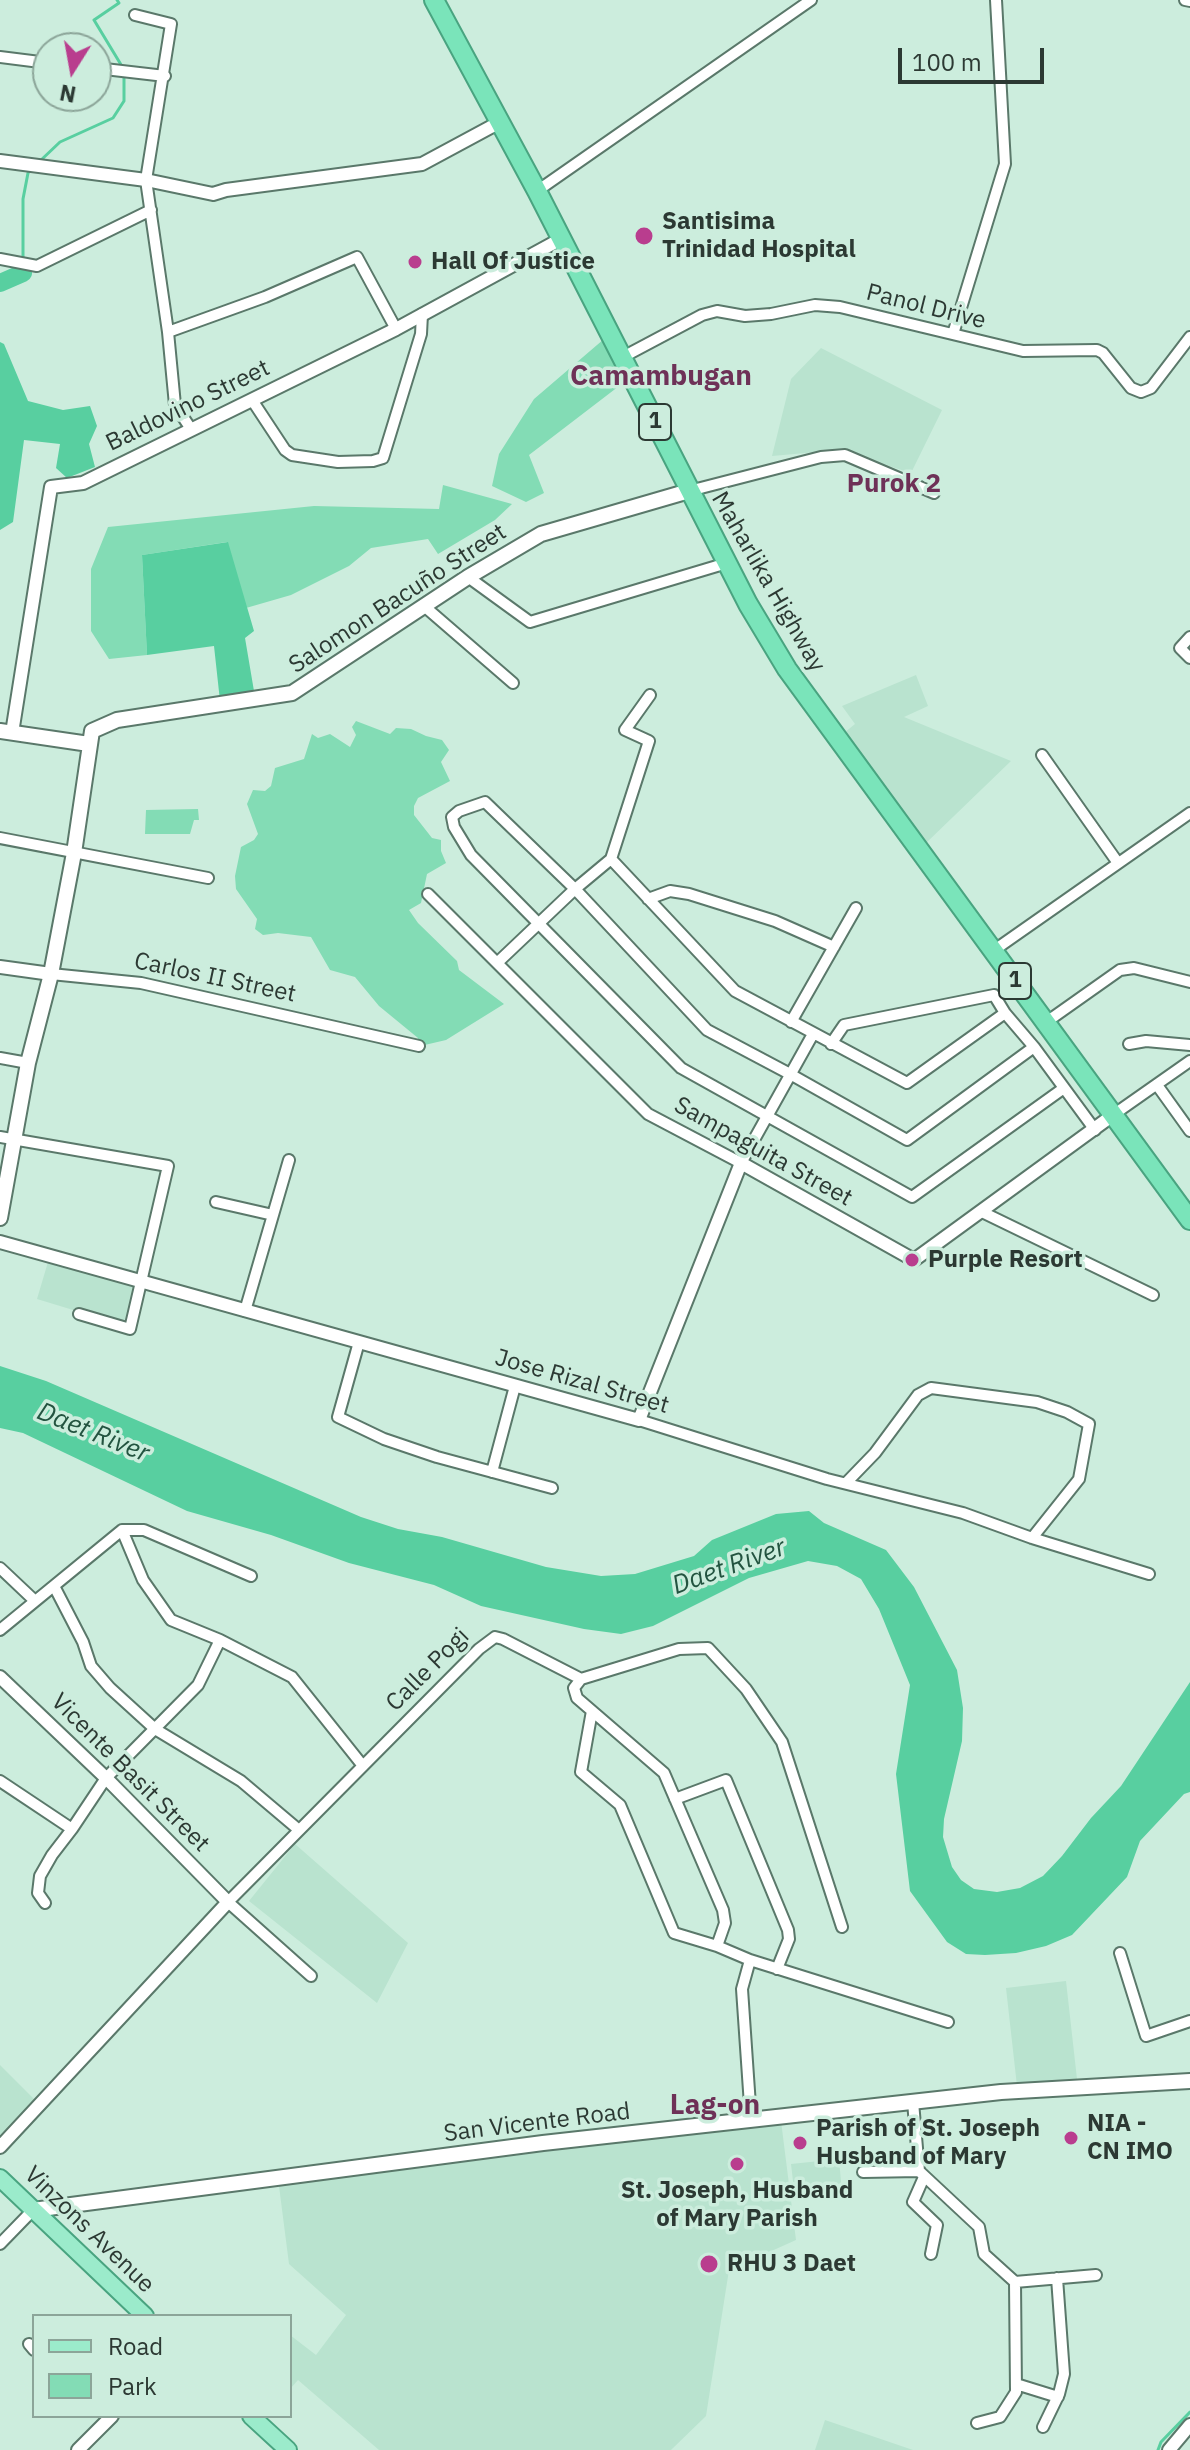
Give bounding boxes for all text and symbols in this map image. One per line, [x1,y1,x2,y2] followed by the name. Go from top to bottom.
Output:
[32,32,112,112] north arrow
[902,32,1048,82] scale bar
[912,46,982,78] text: 100 m
[57,78,78,110] text: N
[662,208,856,264] place label: Santisima Trinidad Hospital
[633,225,655,247] marker: Santisima Trinidad Hospital
[431,248,595,276] place label: Hall Of Justice
[406,253,424,271] marker: Hall Of Justice
[863,278,989,336] street label: Panol Drive
[101,354,275,458] street label: Baldovino Street
[570,360,752,394] district label: Camambugan
[639,404,671,440] road number: 1
[847,468,941,500] district label: Purok 2
[705,487,831,677] street label: Maharlika Highway
[284,518,512,680] street label: Salomon Bacuño Street
[132,947,298,1009] street label: Carlos II Street
[999,963,1031,999] road number: 1
[669,1091,857,1213] street label: Sampaguita Street
[928,1246,1083,1274] place label: Purple Resort
[903,1251,921,1269] marker: Purple Resort
[492,1343,672,1421] street label: Jose Rizal Street
[32,1396,154,1470] water label: Daet River
[668,1532,790,1602] water label: Daet River
[380,1622,476,1718] street label: Calle Pogi
[45,1688,215,1858] street label: Vicente Basit Street
[670,2089,760,2123] district label: Lag-on
[442,2097,632,2149] street label: San Vicente Road
[1087,2110,1173,2166] place label: NIA - CN IMO
[816,2115,1040,2171] place label: Parish of St. Joseph Husband of Mary
[1062,2129,1080,2147] marker: NIA - CN IMO
[791,2134,809,2152] marker: Parish of St. Joseph Husband of Mary
[728,2155,746,2173] marker: St. Joseph, Husband of Mary Parish
[18,2161,160,2299] street label: Vinzons Avenue
[621,2177,853,2233] place label: St. Joseph, Husband of Mary Parish
[727,2250,856,2278] place label: RHU 3 Daet
[698,2253,720,2275] marker: RHU 3 Daet
[32,2314,292,2418] legend
[108,2330,163,2362] text: Road
[108,2370,157,2402] text: Park

